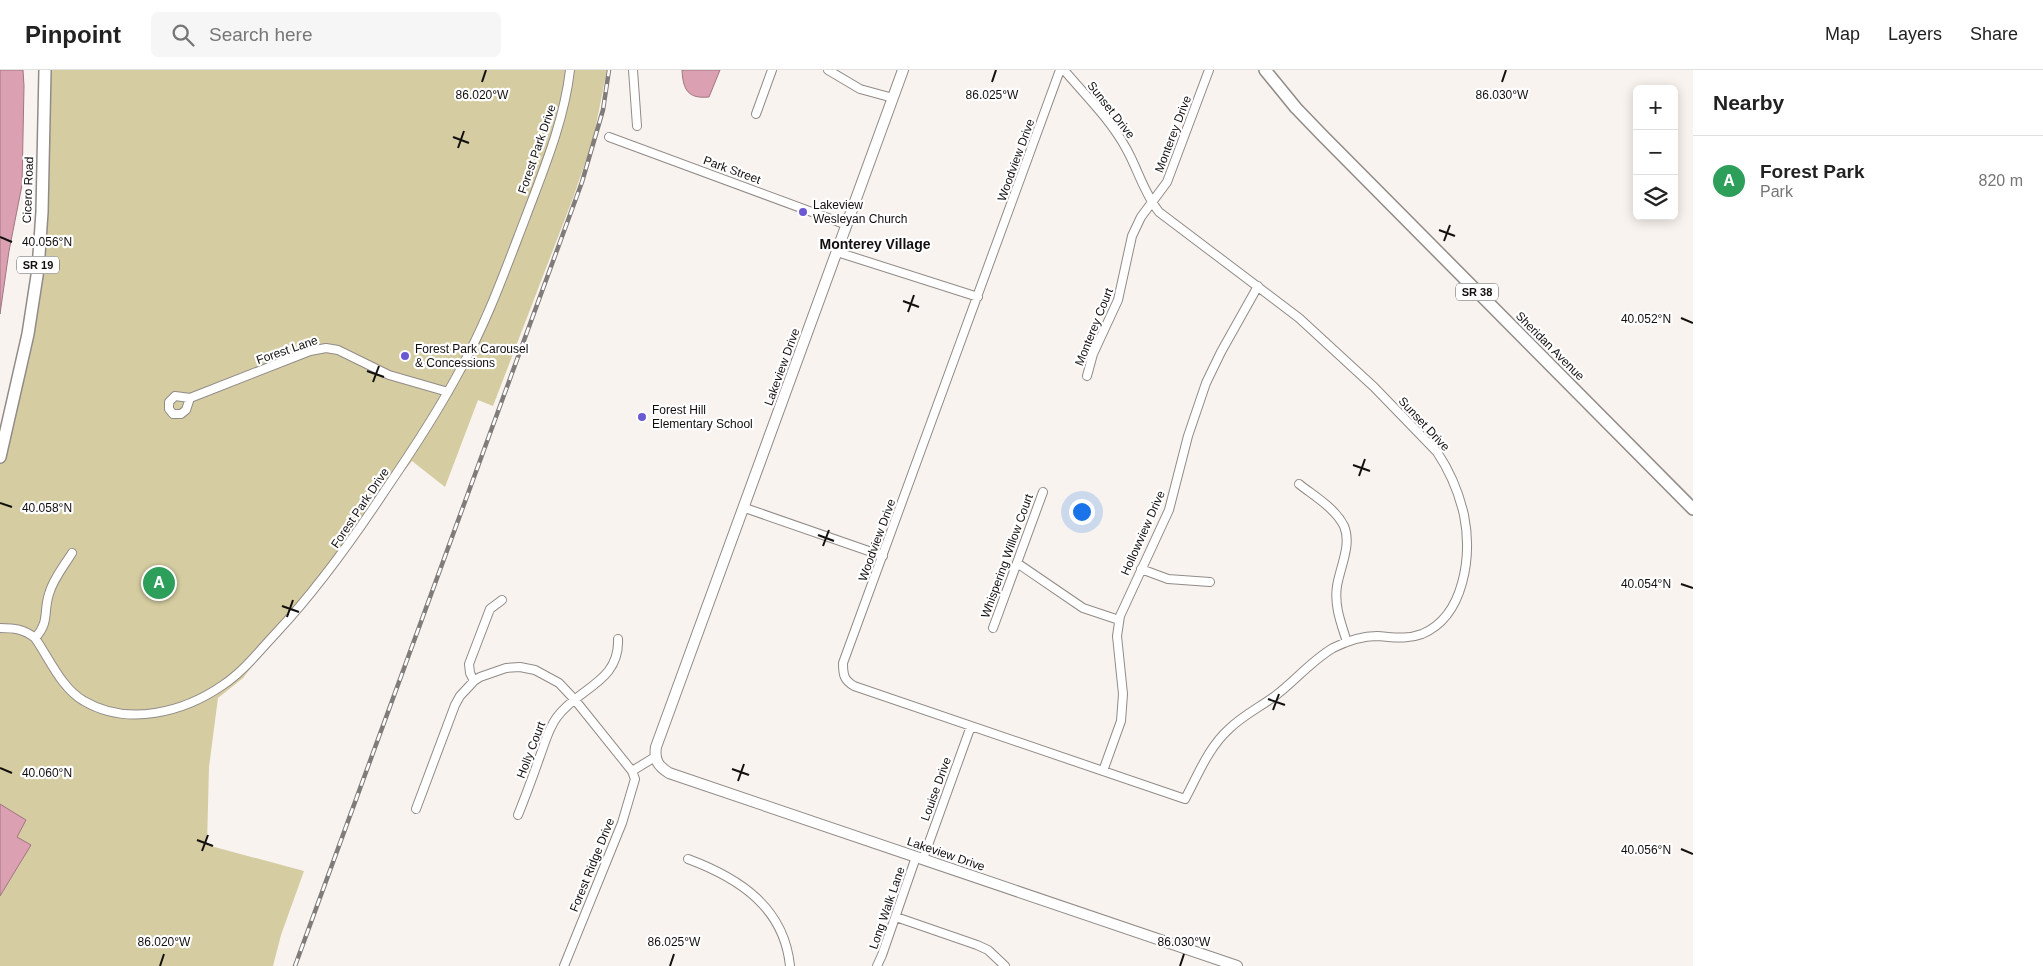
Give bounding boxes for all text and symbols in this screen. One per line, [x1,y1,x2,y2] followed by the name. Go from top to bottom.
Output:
[151,12,501,57] search box
[25,21,121,48] text: Pinpoint
[169,21,197,49] icon: search
[209,24,313,45] text: Search here
[1825,24,1860,44] text: Map
[1888,24,1942,44] text: Layers
[1970,24,2018,44] text: Share
[1084,79,1138,142] street label: Sunset Drive
[1633,85,1678,220] map controls
[1633,85,1678,130] button: +
[456,88,509,102] text: 86.020°W
[966,88,1019,102] text: 86.025°W
[1476,88,1529,102] text: 86.030°W
[1713,91,1784,114] text: Nearby
[1152,93,1194,174] street label: Monterey Drive
[515,102,559,195] street label: Forest Park Drive
[995,117,1037,203] street label: Woodview Drive
[1633,130,1678,175] button: −
[701,153,763,187] street label: Park Street
[20,156,36,224] street label: Cicero Road
[1760,161,1865,182] text: Forest Park
[1723,172,1735,189] text: A
[1979,172,2023,189] text: 820 m
[1633,175,1678,220] button: layers
[1760,183,1793,200] text: Park
[813,198,908,226] place label: Lakeview Wesleyan Church
[797,206,809,218] marker: Lakeview Wesleyan Church
[22,235,72,249] text: 40.056°N
[819,236,931,252] district label: Monterey Village
[17,256,59,274] road number: SR 19
[1456,283,1498,300] road number: SR 38
[1072,285,1116,368] street label: Monterey Court
[1513,309,1587,383] street label: Sheridan Avenue
[1621,312,1671,326] text: 40.052°N
[762,326,803,408] street label: Lakeview Drive
[254,333,320,367] street label: Forest Lane
[415,342,528,370] place label: Forest Park Carousel & Concessions
[399,350,411,362] marker: Forest Park Carousel & Concessions
[1395,394,1453,454] street label: Sunset Drive
[652,403,753,431] place label: Forest Hill Elementary School
[636,411,648,423] marker: Forest Hill Elementary School
[328,465,392,551] street label: Forest Park Drive
[1118,488,1168,578] street label: Hollowview Drive
[978,492,1036,620] street label: Whispering Willow Court
[856,497,898,583] street label: Woodview Drive
[1069,499,1095,525] your location
[22,501,72,515] text: 40.058°N
[143,564,175,602] pin: A
[1621,577,1671,591] text: 40.054°N
[514,719,548,780] street label: Holly Court
[918,755,954,823] street label: Louise Drive
[22,766,72,780] text: 40.060°N
[567,816,617,914] street label: Forest Ridge Drive
[905,834,987,874] street label: Lakeview Drive
[1621,843,1671,857] text: 40.056°N
[866,865,908,951] street label: Long Walk Lane
[138,935,191,949] text: 86.020°W
[648,935,701,949] text: 86.025°W
[1158,935,1211,949] text: 86.030°W

